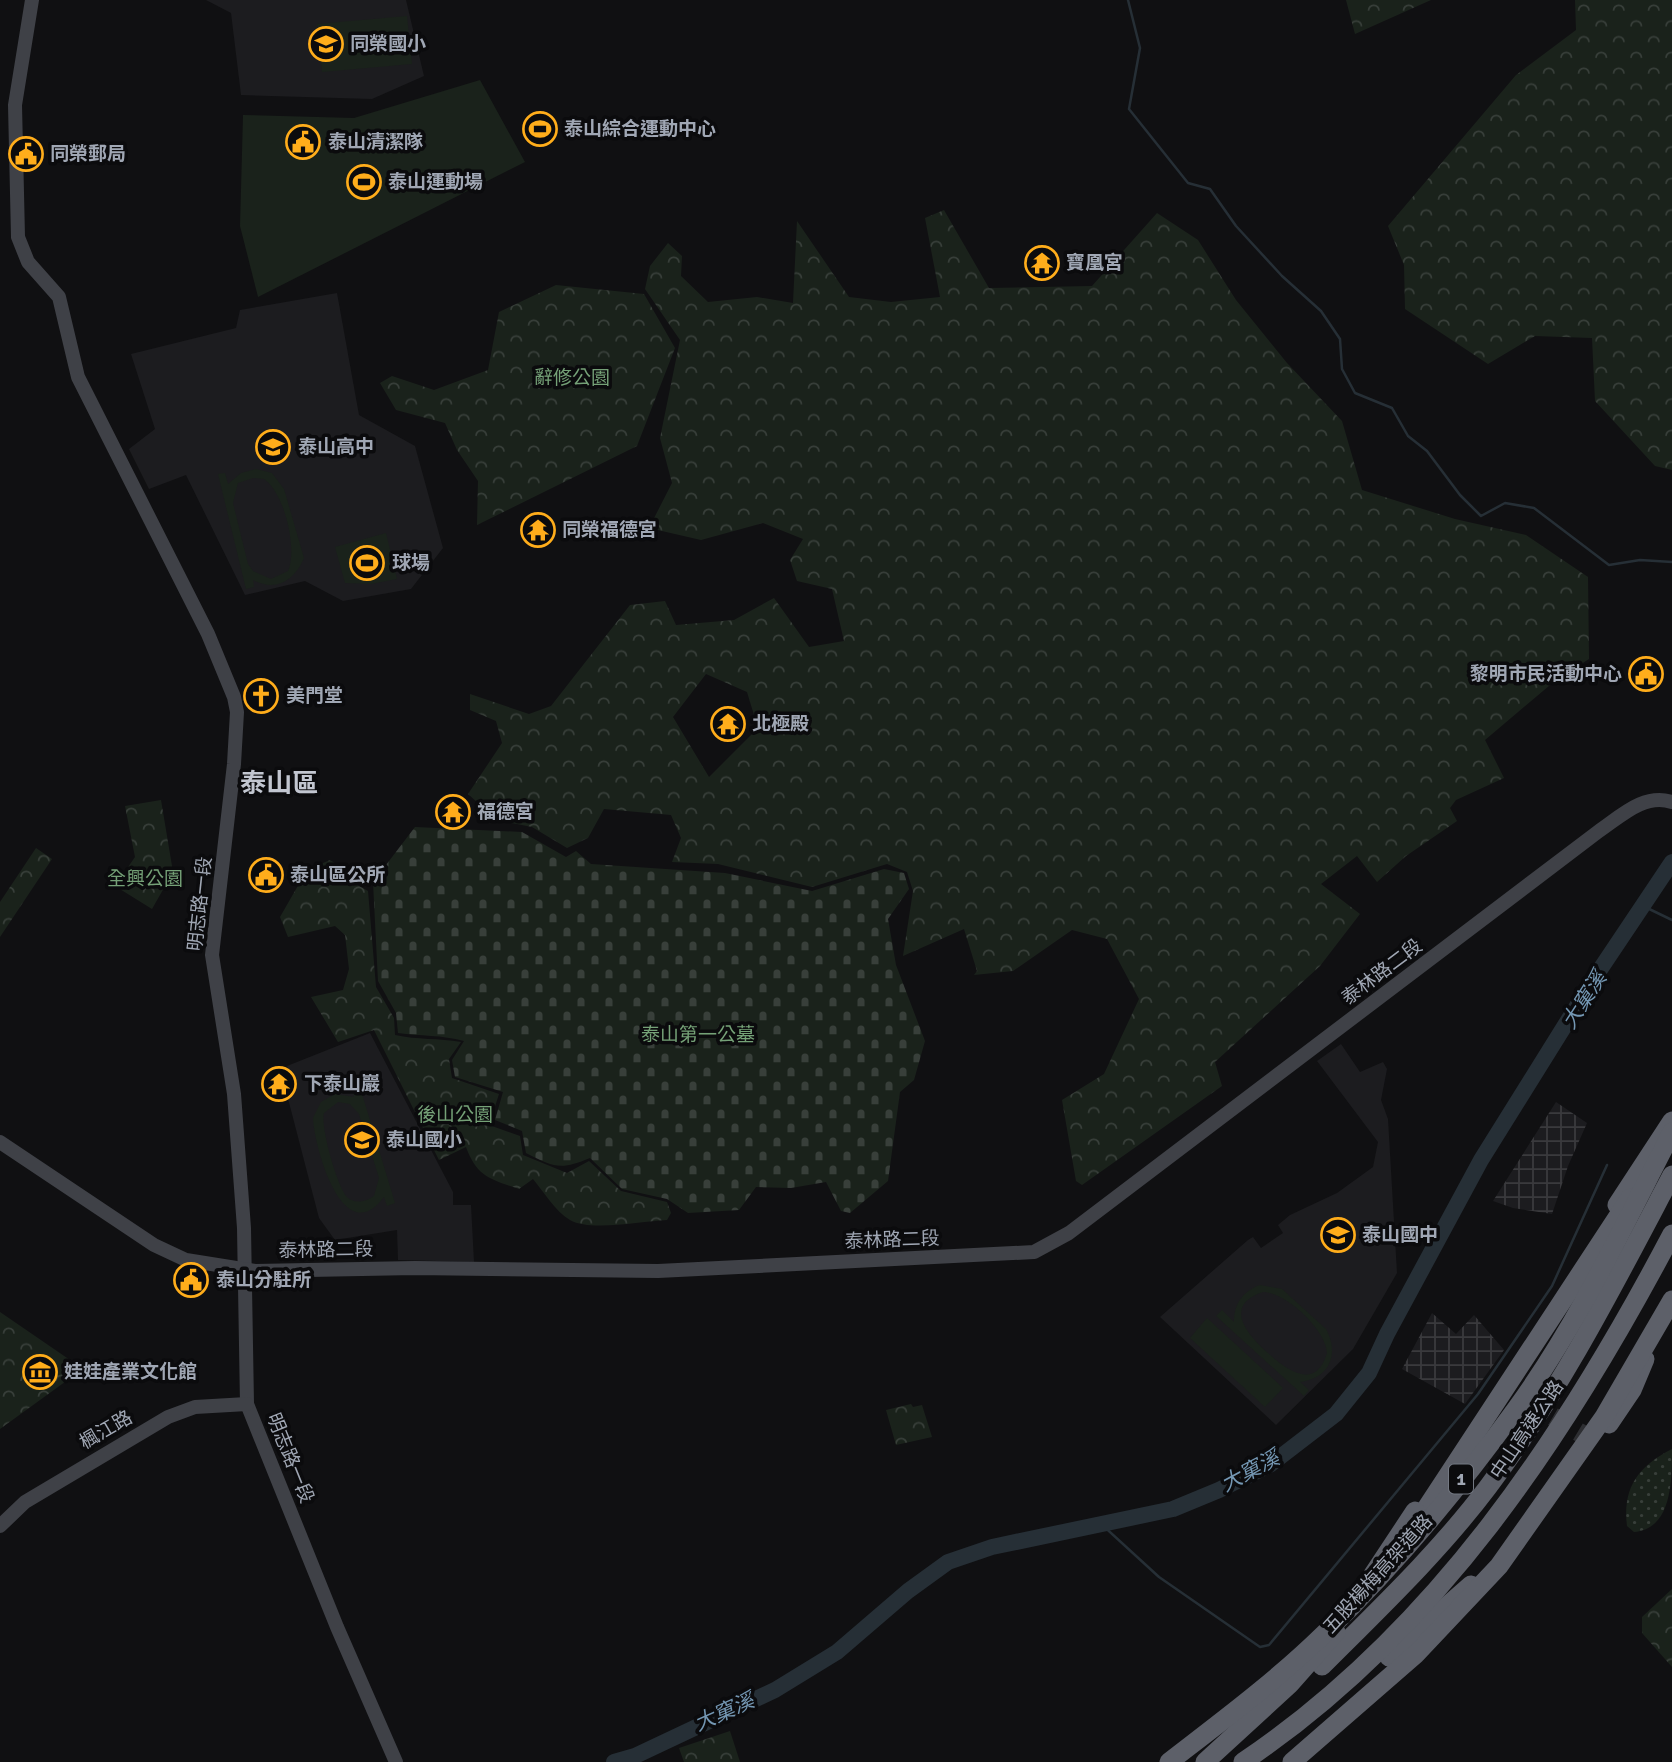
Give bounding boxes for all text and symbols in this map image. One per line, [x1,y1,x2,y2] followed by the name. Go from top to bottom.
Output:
[307,25,345,63] school or university icon: 同榮國小
[350,32,426,56] place label: 同榮國小
[521,110,559,148] sports icon: 泰山綜合運動中心
[564,117,716,141] place label: 泰山綜合運動中心
[284,123,322,161] public building icon: 泰山清潔隊
[328,130,423,154] place label: 泰山清潔隊
[7,135,45,173] public building icon: 同榮郵局
[50,142,126,166] place label: 同榮郵局
[345,163,383,201] sports icon: 泰山運動場
[388,170,483,194] place label: 泰山運動場
[1023,244,1061,282] temple icon: 寶凰宮
[1066,251,1123,275] place label: 寶凰宮
[534,366,610,390] park label: 辭修公園
[254,428,292,466] school or university icon: 泰山高中
[298,435,374,459] place label: 泰山高中
[519,511,557,549] temple icon: 同榮福德宮
[562,518,657,542] place label: 同榮福德宮
[348,544,386,582] sports icon: 球場
[392,551,430,575] place label: 球場
[1627,655,1665,693] public building icon: 黎明市民活動中心
[1470,662,1622,686] place label: 黎明市民活動中心
[242,677,280,715] church icon: 美門堂
[286,684,343,708] place label: 美門堂
[709,705,747,743] temple icon: 北極殿
[752,712,809,736] place label: 北極殿
[240,768,318,800] district label: 泰山區
[434,793,472,831] temple icon: 福德宮
[477,800,534,824] place label: 福德宮
[183,855,217,953] street label: 明志路一段
[247,856,285,894] public building icon: 泰山區公所
[290,863,385,887] place label: 泰山區公所
[107,867,183,891] park label: 全興公園
[1337,934,1427,1010] street label: 泰林路二段
[1556,964,1614,1033] water label: 大窠溪
[641,1023,755,1047] park label: 泰山第一公墓
[260,1065,298,1103] temple icon: 下泰山巖
[304,1072,380,1096] place label: 下泰山巖
[417,1103,493,1127] park label: 後山公園
[343,1121,381,1159] school or university icon: 泰山國小
[386,1128,462,1152] place label: 泰山國小
[1319,1216,1357,1254] school or university icon: 泰山國中
[1362,1223,1438,1247] place label: 泰山國中
[844,1226,940,1254] street label: 泰林路二段
[278,1237,374,1263] street label: 泰林路二段
[172,1261,210,1299] public building icon: 泰山分駐所
[216,1268,311,1292] place label: 泰山分駐所
[21,1353,59,1391] museum icon: 娃娃產業文化館
[64,1360,197,1384] place label: 娃娃產業文化館
[1485,1376,1569,1484] street label: 中山高速公路
[75,1405,137,1455] street label: 楓江路
[261,1409,319,1507] street label: 明志路一段
[1216,1443,1287,1497] water label: 大窠溪
[1449,1464,1473,1494] road number: 1
[1318,1509,1438,1639] street label: 五股楊梅高架道路
[690,1686,761,1737] water label: 大窠溪

